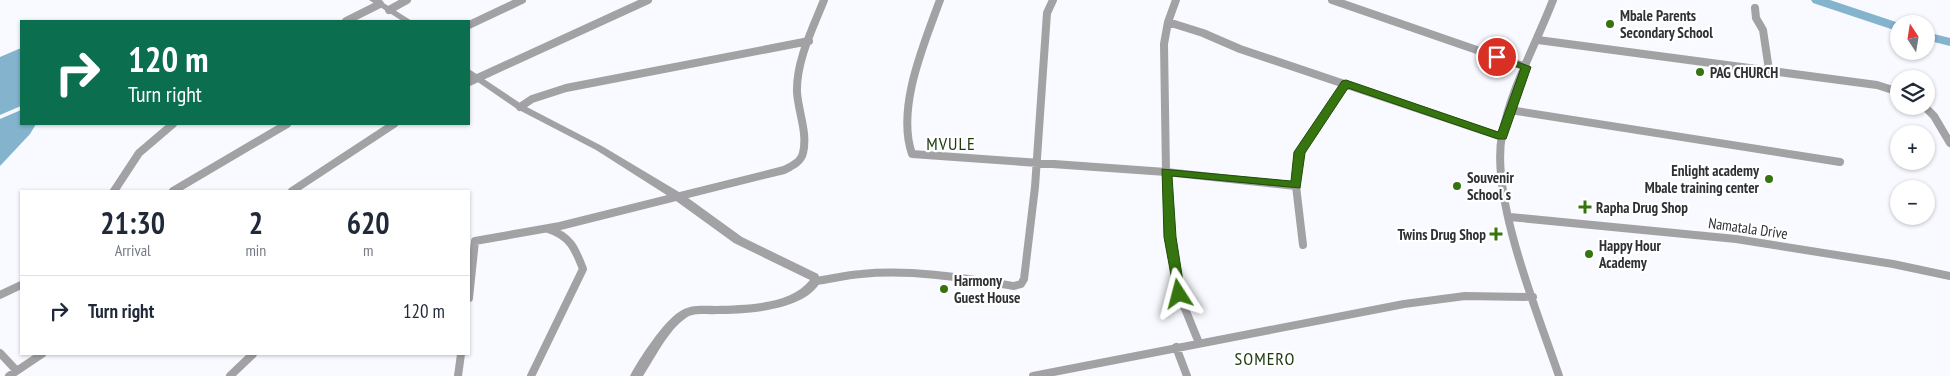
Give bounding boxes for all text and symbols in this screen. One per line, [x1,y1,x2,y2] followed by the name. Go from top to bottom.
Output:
[1620,6,1713,42] place label: Mbale Parents Secondary School
[1890,15,1935,60] north arrow
[1890,15,1935,225] map controls
[1604,18,1616,30] marker: Mbale Parents Secondary School
[128,36,209,82] text: 120 m
[1476,36,1518,78] pin
[45,40,110,105] icon: right
[1483,43,1511,71] icon: arrive
[1710,63,1778,82] place label: PAG CHURCH
[1694,66,1706,78] marker: PAG CHURCH
[1890,70,1935,115] button: layers
[128,80,202,108] text: Turn right
[1890,125,1935,170] button: +
[926,132,976,155] district label: MVULE
[1645,161,1760,197] place label: Enlight academy Mbale training center
[1467,168,1514,204] place label: Souvenir School s
[1763,173,1775,185] marker: Enlight academy Mbale training center
[1451,180,1463,192] marker: Souvenir School s
[1890,180,1935,225] button: −
[1596,198,1688,217] place label: Rapha Drug Shop
[1578,200,1592,214] marker: Rapha Drug Shop
[100,203,165,242] text: 21:30
[249,203,263,242] text: 2
[347,203,390,242] text: 620
[1707,213,1789,243] street label: Namatala Drive
[1398,225,1486,244] place label: Twins Drug Shop
[1490,228,1502,240] marker: Twins Drug Shop
[1598,236,1661,272] place label: Happy Hour Academy
[115,240,151,260] text: Arrival
[245,240,266,260] text: min
[363,240,373,260] text: m
[1583,248,1595,260] marker: Happy Hour Academy
[1152,267,1204,319] position arrow
[954,271,1020,307] place label: Harmony Guest House
[938,283,950,295] marker: Harmony Guest House
[45,297,73,325] icon: right
[88,299,154,323] text: Turn right
[403,299,445,323] text: 120 m
[1235,347,1295,370] district label: SOMERO

